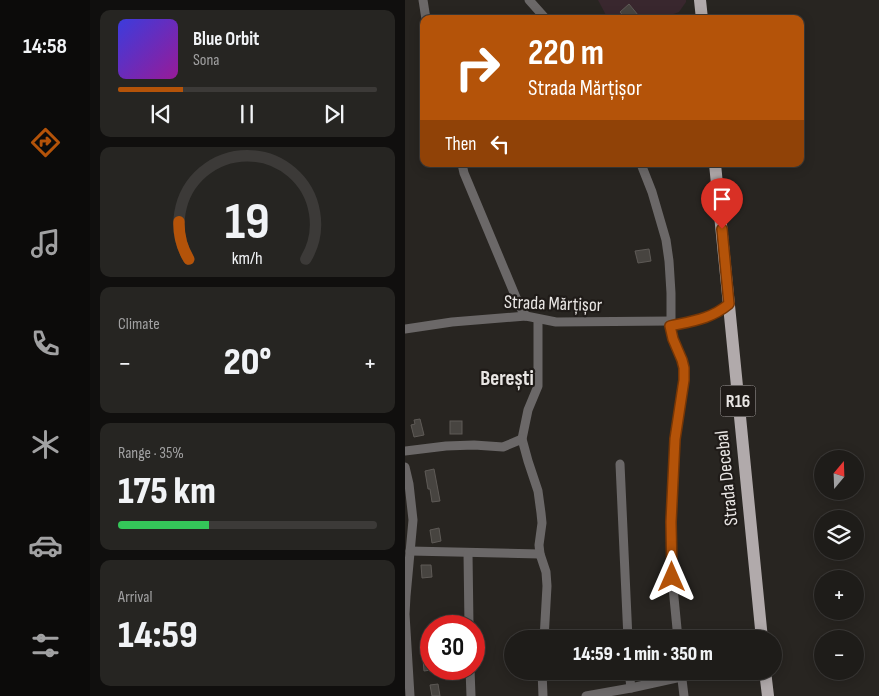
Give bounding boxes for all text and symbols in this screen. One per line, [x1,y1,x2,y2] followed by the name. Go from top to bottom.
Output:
[193,28,259,51] text: Blue Orbit
[528,32,604,75] text: 220 m
[23,33,67,60] text: 14:58
[445,35,510,100] icon: right
[193,51,220,70] text: Sona
[528,75,642,102] text: Strada Mărțișor
[147,100,175,128] icon: previous
[233,100,261,128] icon: pause
[320,100,348,128] icon: next
[28,125,63,160] icon: directions
[486,130,514,158] icon: left
[445,133,476,156] text: Then
[701,178,743,229] pin
[708,185,736,213] icon: arrive
[225,191,270,254] text: 19
[28,226,63,261] icon: music
[232,248,263,269] text: km/h
[503,291,603,317] street label: Strada Mărțișor
[118,315,160,334] text: Climate
[28,326,63,361] icon: phone
[224,340,271,385] text: 20°
[118,347,132,380] text: −
[363,347,377,380] text: +
[480,366,534,391] district label: Berești
[721,386,755,416] road number: R16
[28,427,63,462] icon: climate
[711,429,743,527] street label: Strada Decebal
[118,444,184,463] text: Range · 35%
[814,450,864,500] north arrow
[814,450,864,680] map controls
[118,469,216,514] text: 175 km
[814,510,864,560] button: layers
[28,528,63,563] icon: car
[645,550,697,602] position arrow
[814,570,864,620] button: +
[118,588,152,607] text: Arrival
[118,613,197,658] text: 14:59
[420,615,485,680] speed limit sign: 30
[28,628,63,663] icon: filters
[814,630,864,680] button: −
[573,643,713,666] text: 14:59 · 1 min · 350 m

